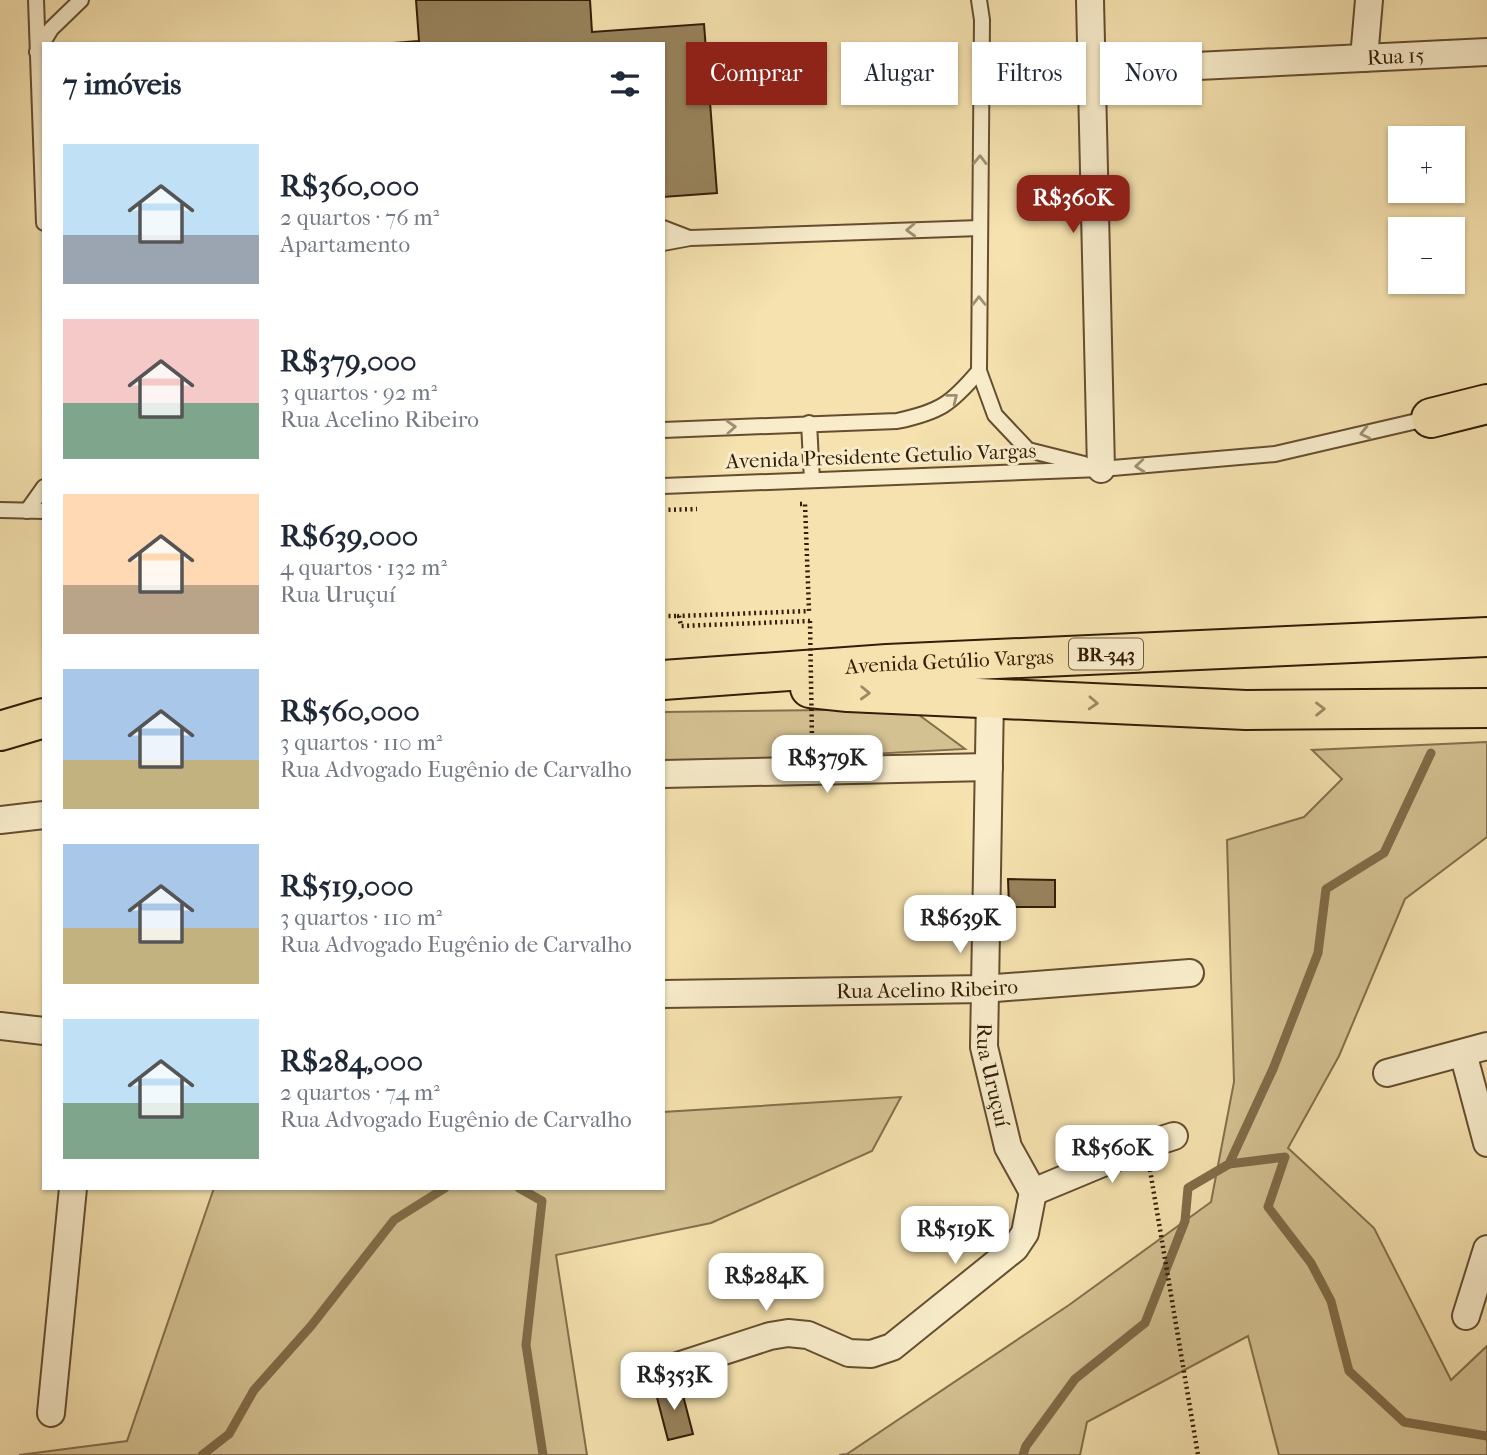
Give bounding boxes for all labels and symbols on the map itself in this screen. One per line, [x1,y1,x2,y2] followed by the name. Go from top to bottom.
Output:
[1366,43,1425,70] street label: Rua 15
[972,154,988,164] one-way arrow
[1016,176,1130,235] pin: R$360K
[906,223,917,238] one-way arrow
[971,296,987,306] one-way arrow
[945,393,957,406] one-way arrow
[726,420,737,435] one-way arrow
[1359,425,1371,440] one-way arrow
[724,439,1037,473] street label: Avenida Presidente Getulio Vargas
[1134,458,1145,473] one-way arrow
[1069,638,1143,670] road number: BR-343
[843,644,1055,679] street label: Avenida Getúlio Vargas
[860,686,871,701] one-way arrow
[1087,696,1098,711] one-way arrow
[1315,702,1326,717] one-way arrow
[770,736,884,795] pin: R$379K
[903,895,1017,955] pin: R$639K
[836,974,1019,1003] street label: Rua Acelino Ribeiro
[972,1023,1015,1130] street label: Rua Uruçuí
[1055,1126,1169,1185] pin: R$560K
[898,1206,1012,1266] pin: R$519K
[709,1254,823,1313] pin: R$284K
[617,1352,731,1412] pin: R$353K

